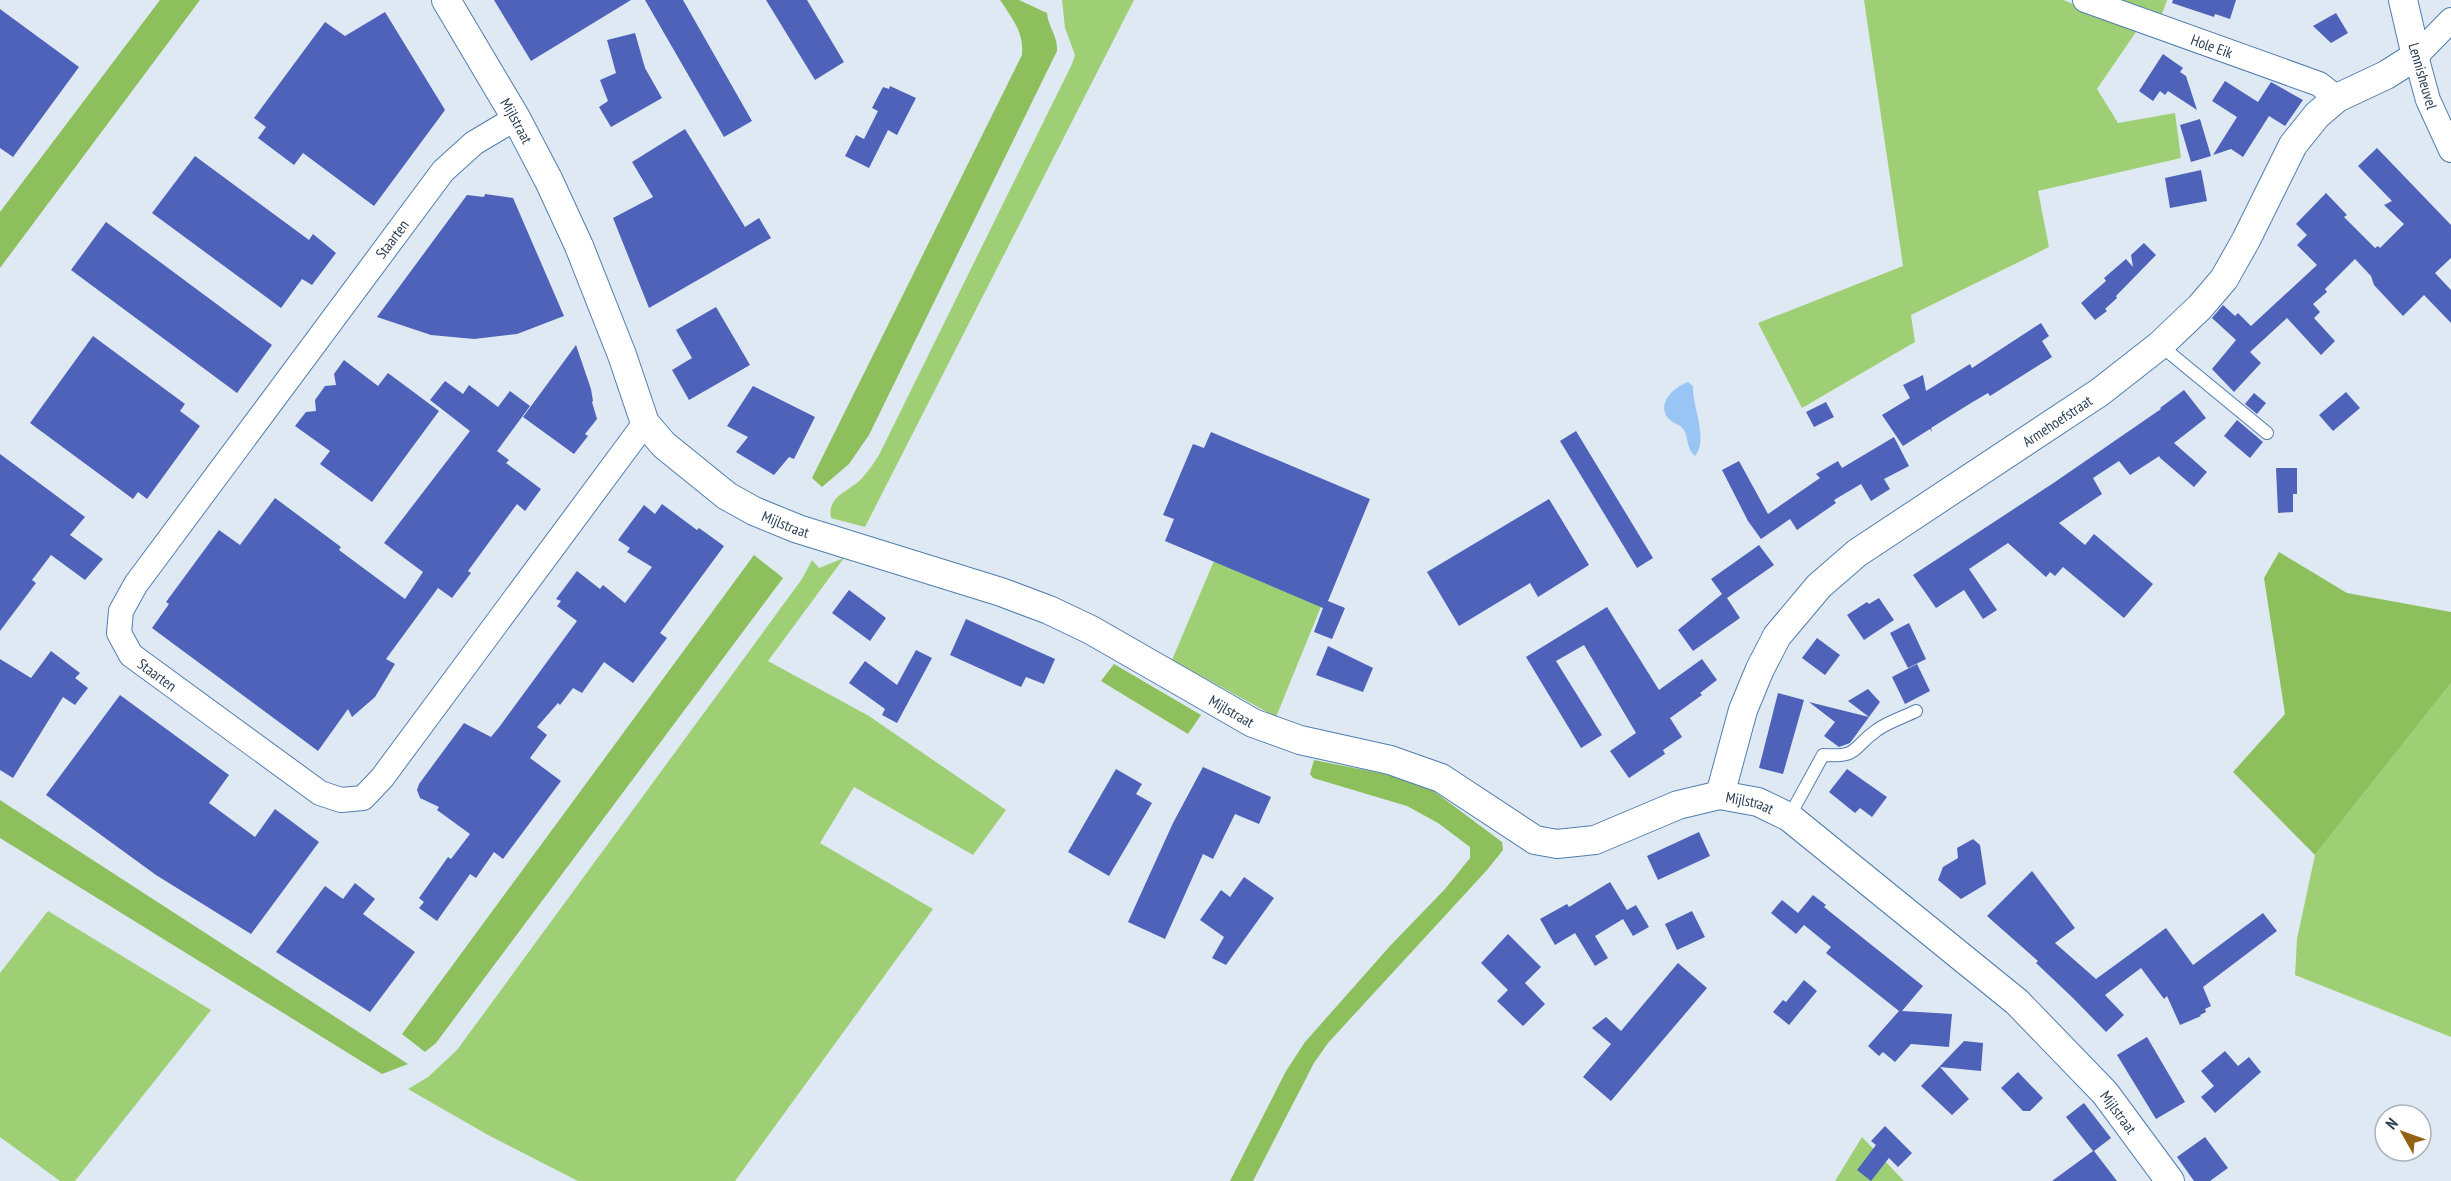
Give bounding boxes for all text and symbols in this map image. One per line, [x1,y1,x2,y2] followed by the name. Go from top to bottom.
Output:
[2189,29,2236,62] street label: Hole Eik
[2404,41,2442,112] street label: Lennisheuvel
[497,94,537,147] street label: Mijlstraat
[371,216,413,262] street label: Staarten
[2018,391,2095,451] street label: Armehoefstraat
[759,506,811,541] street label: Mijlstraat
[134,654,181,695] street label: Staarten
[1206,690,1258,731] street label: Mijlstraat
[1724,787,1777,818] street label: Mijlstraat
[2097,1087,2141,1137] street label: Mijlstraat
[2373,1103,2433,1163] north arrow
[2381,1114,2402,1133] text: N

